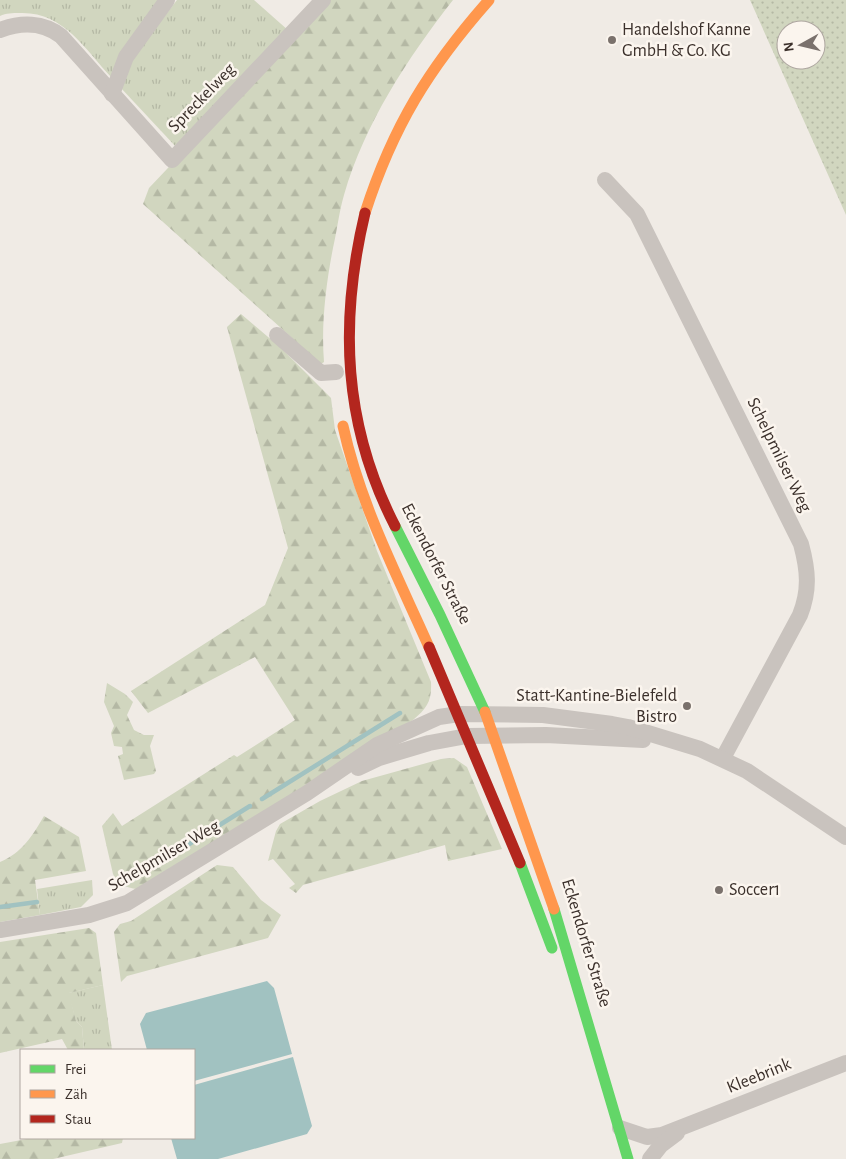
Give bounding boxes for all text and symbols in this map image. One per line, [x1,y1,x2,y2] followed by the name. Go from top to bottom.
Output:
[776,20,826,70] north arrow
[622,21,751,60] place label: Handelshof Kanne GmbH & Co. KG
[606,34,618,46] marker: Handelshof Kanne GmbH & Co. KG
[782,41,797,52] text: N
[165,60,239,136] street label: Spreckelweg
[743,395,815,515] street label: Schelpmilser Weg
[398,501,474,627] street label: Eckendorfer Straße
[516,687,677,726] place label: Statt-Kantine-Bielefeld Bistro
[681,700,693,712] marker: Statt-Kantine-Bielefeld Bistro
[105,817,223,895] street label: Schelpmilser Weg
[558,877,614,1009] street label: Eckendorfer Straße
[729,881,780,899] place label: Soccer1
[713,884,725,896] marker: Soccer1
[20,1049,195,1139] legend
[724,1055,794,1097] street label: Kleebrink
[65,1062,86,1077] text: Frei
[65,1087,88,1102] text: Zäh
[65,1112,92,1127] text: Stau

